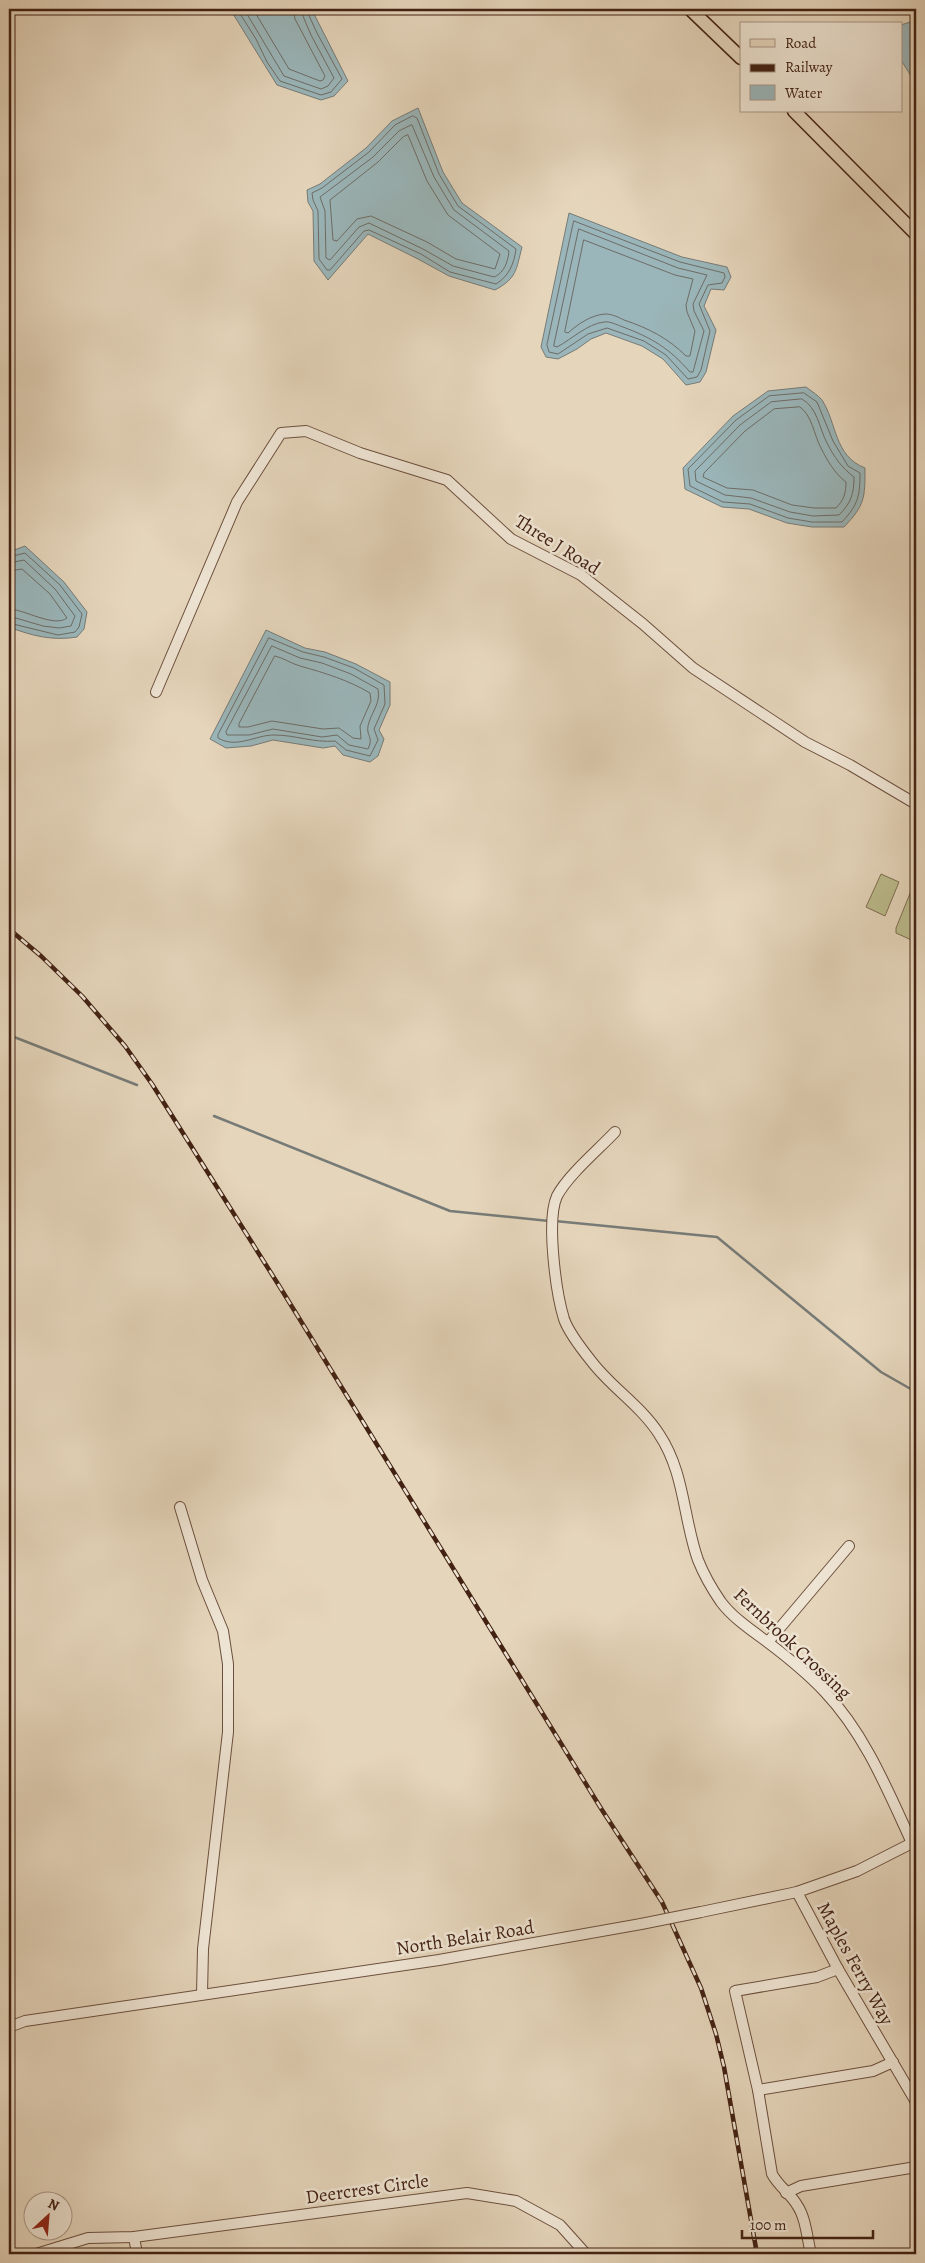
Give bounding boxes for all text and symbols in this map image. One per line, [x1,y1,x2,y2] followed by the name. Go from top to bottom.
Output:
[740,22,902,112] legend
[785,33,817,53] text: Road
[785,57,833,77] text: Railway
[784,83,822,103] text: Water
[510,508,606,582] street label: Three J Road
[728,1582,857,1706] street label: Fernbrook Crossing
[811,1897,900,2030] street label: Maples Ferry Way
[394,1914,537,1962] street label: North Belair Road
[304,2167,430,2210] street label: Deercrest Circle
[22,2190,72,2240] north arrow
[45,2194,62,2216] text: N
[742,2208,874,2240] scale bar
[750,2215,787,2235] text: 100 m

